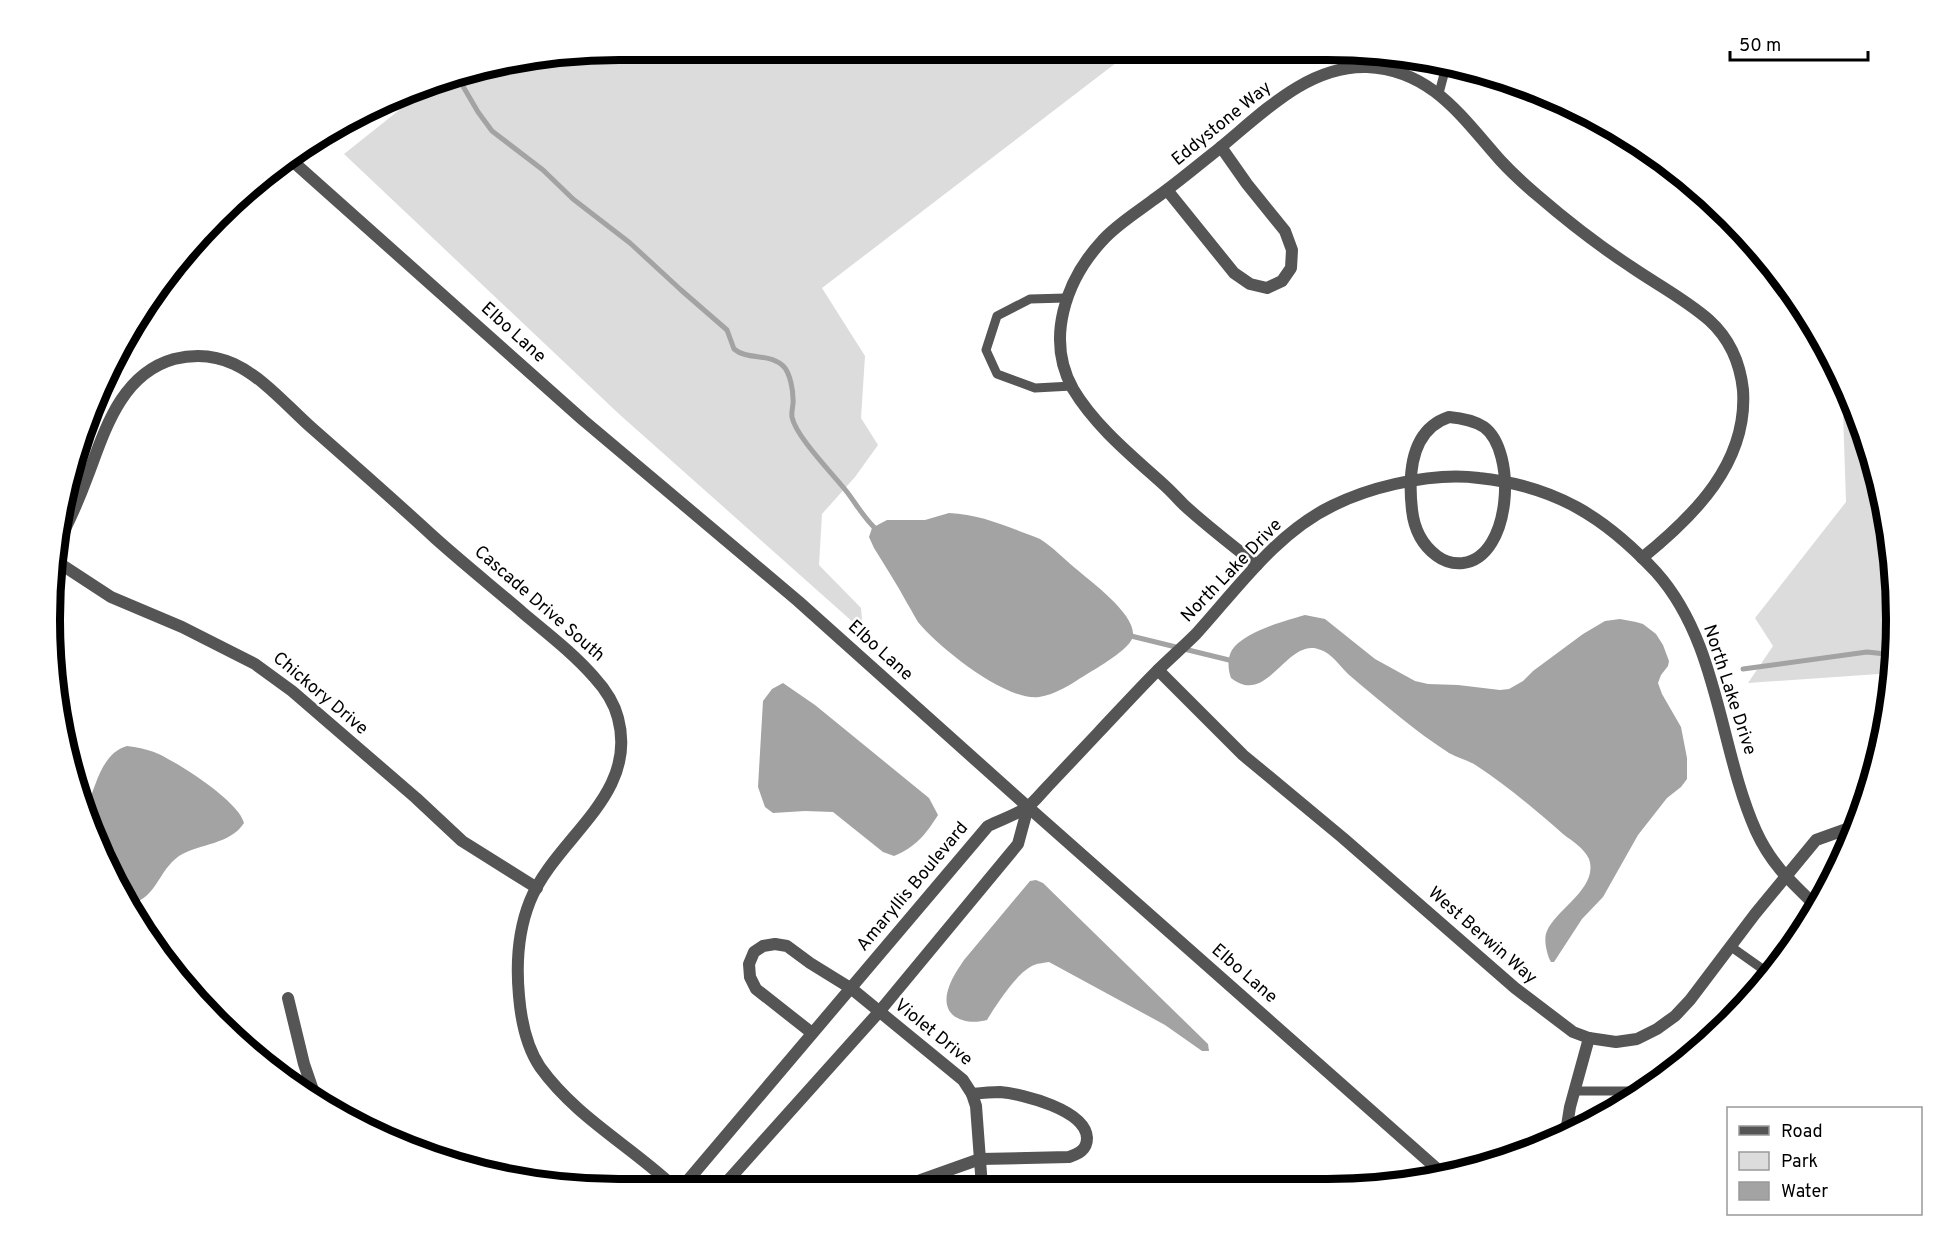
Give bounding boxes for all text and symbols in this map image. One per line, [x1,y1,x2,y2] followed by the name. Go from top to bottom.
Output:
[1730,24,1868,62] scale bar
[1739,35,1781,58] text: 50 m
[1167,77,1277,171] street label: Eddystone Way
[476,298,550,368] street label: Elbo Lane
[1177,514,1287,628] street label: North Lake Drive
[469,541,609,667] street label: Cascade Drive South
[843,616,917,686] street label: Elbo Lane
[1697,622,1761,758] street label: North Lake Drive
[267,647,373,741] street label: Chickory Drive
[852,818,974,956] street label: Amaryllis Boulevard
[1423,882,1541,990] street label: West Berwin Way
[1206,939,1282,1009] street label: Elbo Lane
[889,994,977,1072] street label: Violet Drive
[1727,1107,1922,1215] legend
[1781,1121,1823,1144] text: Road
[1781,1151,1818,1174] text: Park
[1781,1181,1828,1204] text: Water

